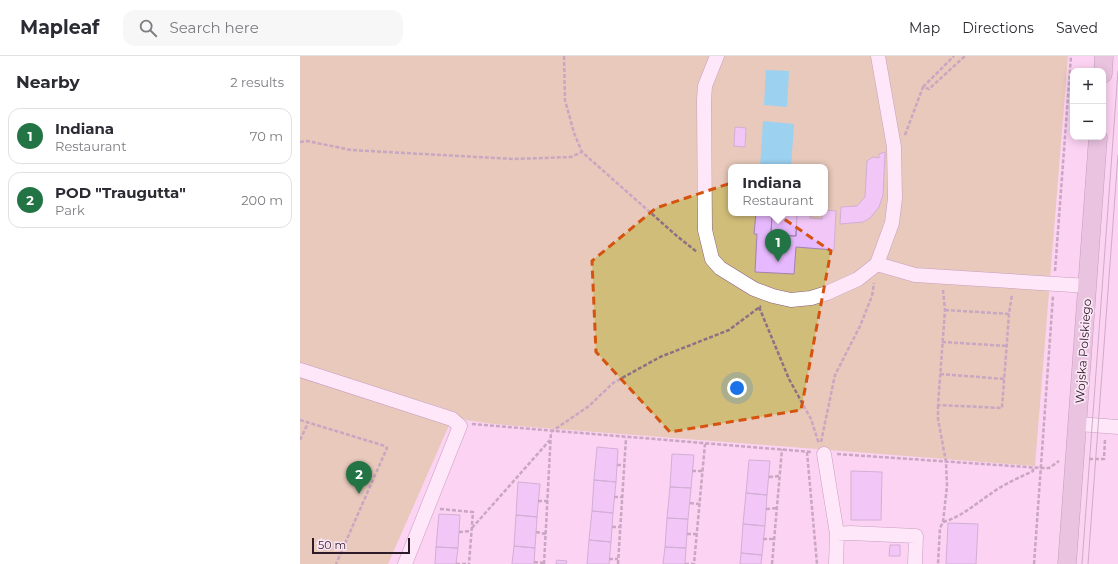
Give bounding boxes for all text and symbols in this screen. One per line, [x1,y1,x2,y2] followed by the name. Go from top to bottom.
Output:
[123,10,403,46] search box
[20,16,99,39] text: Mapleaf
[137,17,159,39] icon: search
[169,18,259,37] text: Search here
[909,19,940,37] text: Map
[962,19,1034,37] text: Directions
[1056,19,1098,37] text: Saved
[1070,68,1106,140] map controls
[1070,68,1106,104] button: +
[16,72,80,92] text: Nearby
[230,74,284,90] text: 2 results
[1070,104,1106,140] button: −
[55,119,114,138] text: Indiana
[27,128,33,144] text: 1
[250,128,283,144] text: 70 m
[55,138,126,154] text: Restaurant
[728,164,828,216] popup
[742,173,801,192] text: Indiana
[55,183,186,202] text: POD "Traugutta"
[26,192,34,208] text: 2
[241,192,283,208] text: 200 m
[742,192,814,208] text: Restaurant
[55,202,85,218] text: Park
[765,229,791,262] pin: 1
[1072,298,1094,404] street label: Wojska Polskiego
[727,378,747,398] your location
[346,461,372,494] pin: 2
[312,536,410,555] scale bar
[318,538,346,552] text: 50 m

